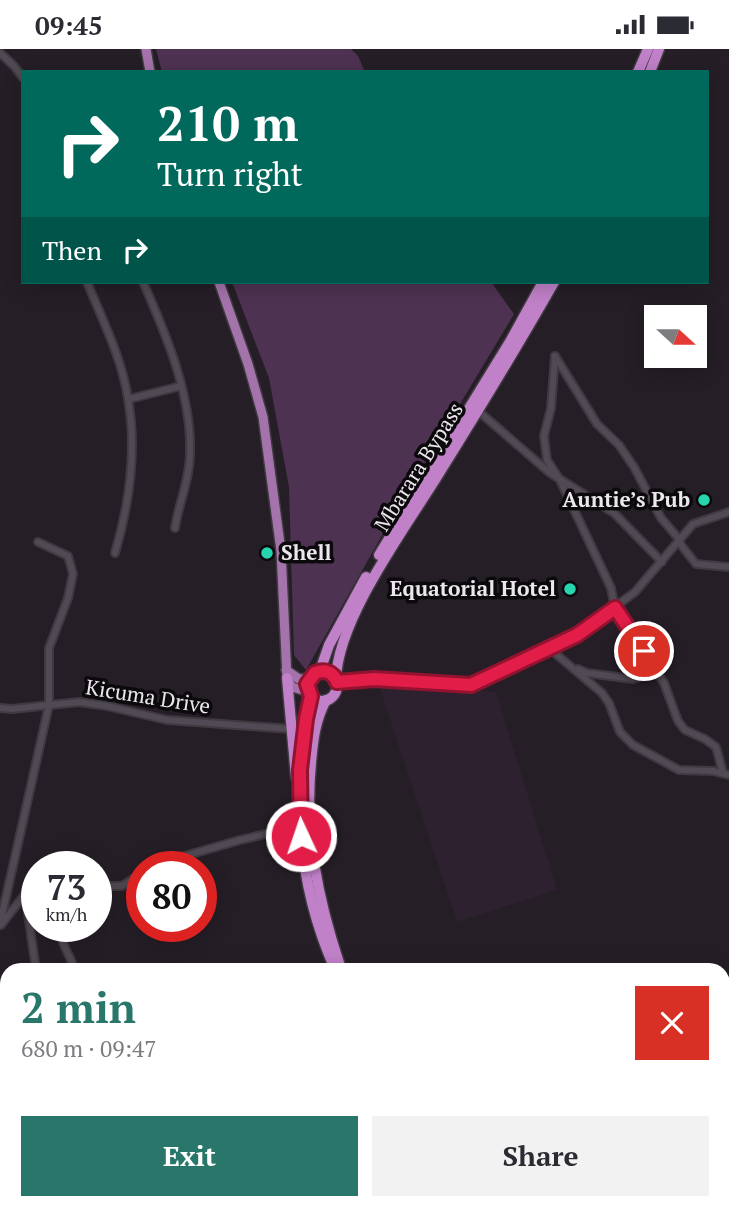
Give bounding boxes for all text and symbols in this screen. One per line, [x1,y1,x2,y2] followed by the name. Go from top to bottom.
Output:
[35,8,103,42] text: 09:45
[157,90,299,155] text: 210 m
[42,98,133,189] icon: right
[157,153,303,195] text: Turn right
[116,231,154,269] icon: right
[42,233,102,267] text: Then
[644,305,707,367] north arrow
[644,305,707,368] map controls
[367,397,469,536] street label: Mbarara Bypass
[562,485,690,513] place label: Auntie’s Pub
[696,492,712,508] marker: Auntie’s Pub
[281,538,331,566] place label: Shell
[259,545,275,561] marker: Shell
[390,574,556,602] place label: Equatorial Hotel
[562,581,578,597] marker: Equatorial Hotel
[614,621,674,681] pin
[625,632,663,670] icon: arrive
[84,672,212,720] street label: Kicuma Drive
[264,799,338,873] position arrow
[126,851,217,942] speed limit sign: 80
[47,864,86,910] text: 73
[46,902,87,926] text: km/h
[21,979,136,1035] text: 2 min
[635,986,709,1060] button: close
[21,1033,156,1064] text: 680 m · 09:47
[21,1116,358,1196] button: Exit
[372,1116,709,1196] button: Share

